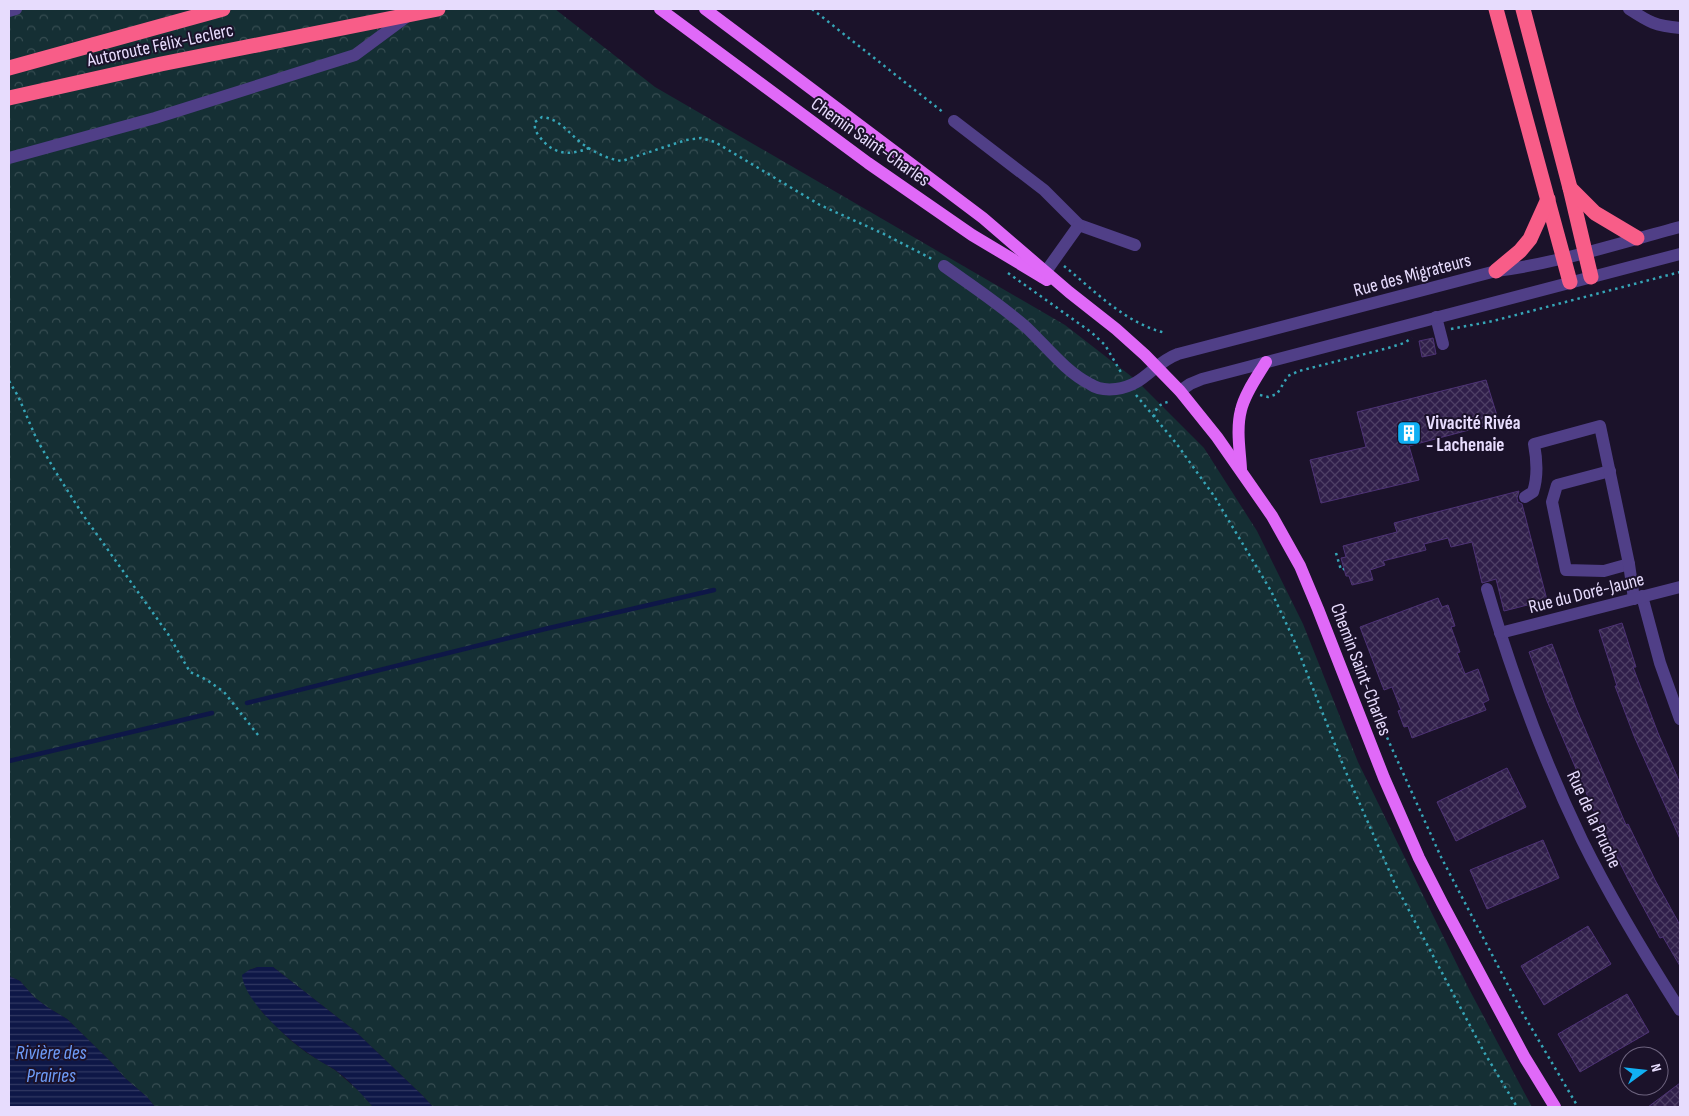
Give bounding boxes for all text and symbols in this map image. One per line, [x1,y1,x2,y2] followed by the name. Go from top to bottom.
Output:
[84,19,236,72] street label: Autoroute Félix-Leclerc
[806,93,934,192] street label: Chemin Saint-Charles
[1351,249,1474,302] street label: Rue des Migrateurs
[1426,412,1521,457] place label: Vivacité Rivéa - Lachenaie
[1396,420,1422,446] building icon: Vivacité Rivéa - Lachenaie
[1526,568,1647,619] street label: Rue du Doré-Jaune
[1325,600,1396,739] street label: Chemin Saint-Charles
[1561,767,1626,872] street label: Rue de la Pruche
[16,1041,86,1088] water label: Rivière des Prairies
[1619,1046,1669,1096] north arrow
[1647,1062,1665,1074] text: N

